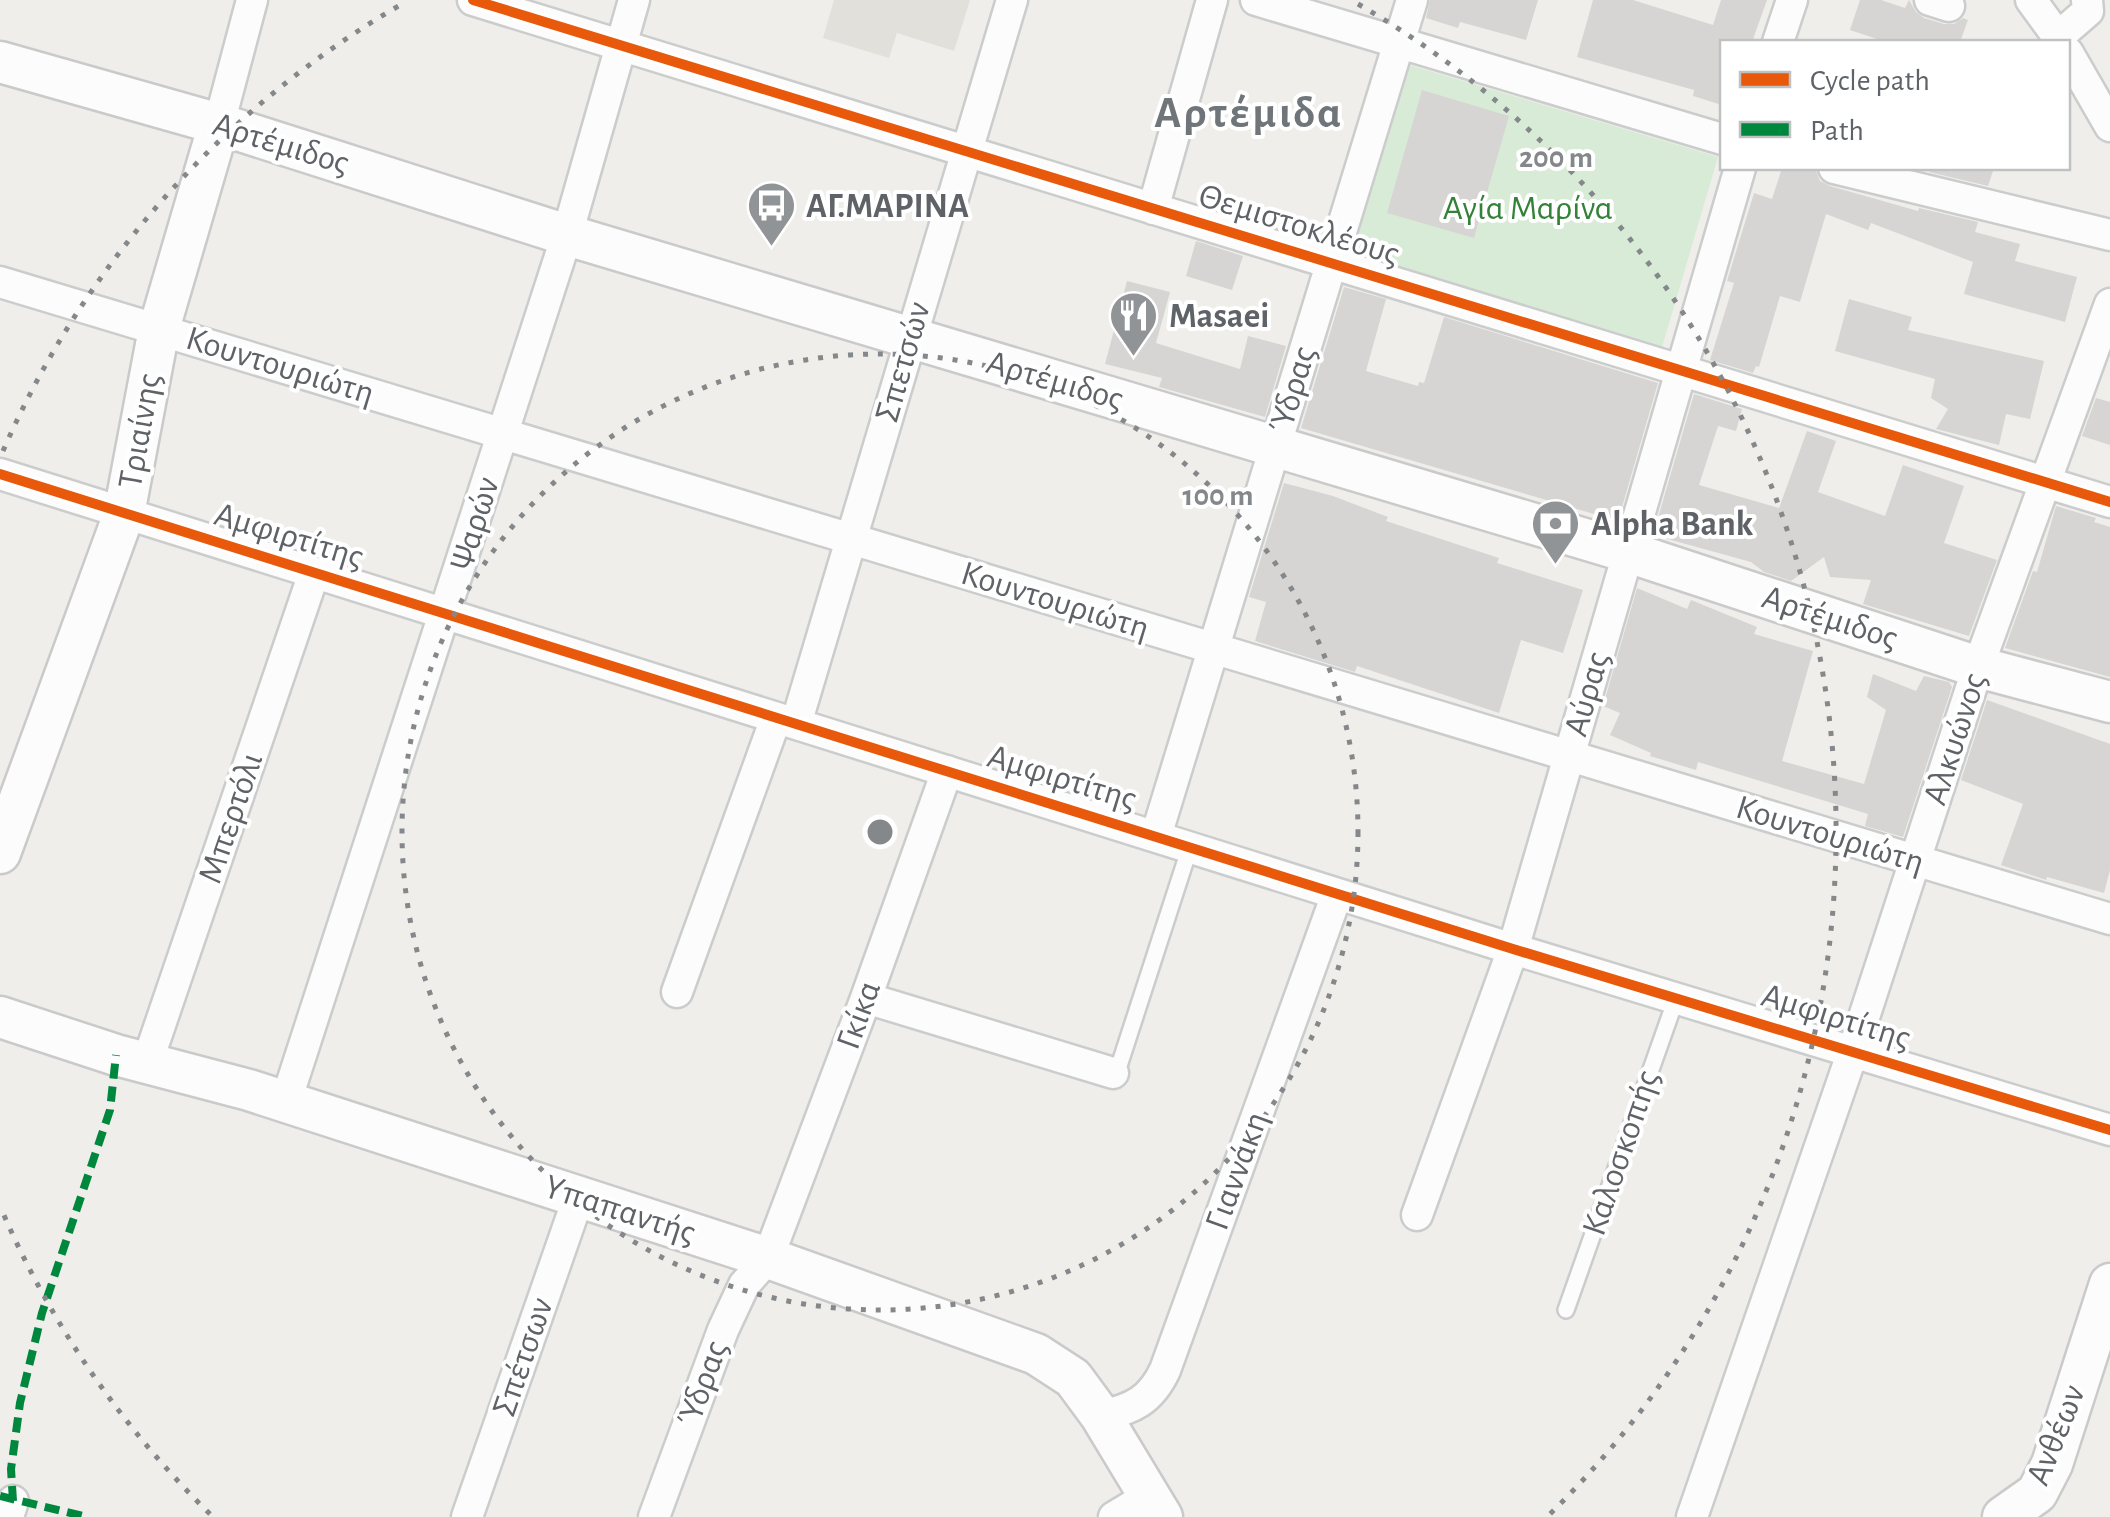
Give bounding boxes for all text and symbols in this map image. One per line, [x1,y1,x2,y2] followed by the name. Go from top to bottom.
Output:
[1720,40,2070,170] legend
[1810,66,1930,96] text: Cycle path
[1154,91,1344,136] district label: Αρτέμιδα
[209,107,353,181] street label: Αρτέμιδος
[1810,116,1864,146] text: Path
[1519,143,1593,173] text: 200 m
[1195,178,1403,272] street label: Θεμιστοκλέους
[745,180,797,248] bus stop icon: ΑΓ.ΜΑΡΙΝΑ
[806,189,969,224] place label: ΑΓ.ΜΑΡΙΝΑ
[1443,191,1613,226] park label: Αγία Μαρίνα
[1108,290,1160,358] restaurant icon: Masaei
[869,298,937,426] street label: Σπετσών
[1169,299,1269,334] place label: Masaei
[182,321,378,411] street label: Κουντουριώτη
[1264,342,1322,436] street label: Ύδρας
[983,345,1127,417] street label: Αρτέμιδος
[113,371,167,491] street label: Τριαίνης
[444,473,506,575] street label: Ψαρών
[1183,481,1253,511] text: 100 m
[210,497,368,575] street label: Αμφιρτίτης
[1530,498,1582,566] bank icon: Alpha Bank
[1591,507,1754,542] place label: Alpha Bank
[957,556,1153,646] street label: Κουντουριώτη
[1758,580,1902,656] street label: Αρτέμιδος
[1558,648,1616,740] street label: Αύρας
[1917,669,1993,809] street label: Αλκυώνος
[983,739,1141,817] street label: Αμφιρτίτης
[192,748,270,888] street label: Μπερτόλι
[1732,790,1928,880] street label: Κουντουριώτη
[862,814,898,850] centre of rings
[831,976,887,1054] street label: Γκίκα
[1757,978,1915,1056] street label: Αμφιρτίτης
[1576,1066,1666,1240] street label: Καλοσκοπής
[1200,1107,1274,1235] street label: Γιαννάκη
[540,1169,700,1251] street label: Υπαπαντής
[486,1293,560,1421] street label: Σπέτσων
[672,1336,734,1430] street label: Ύδρας
[2020,1380,2092,1490] street label: Ανθέων

